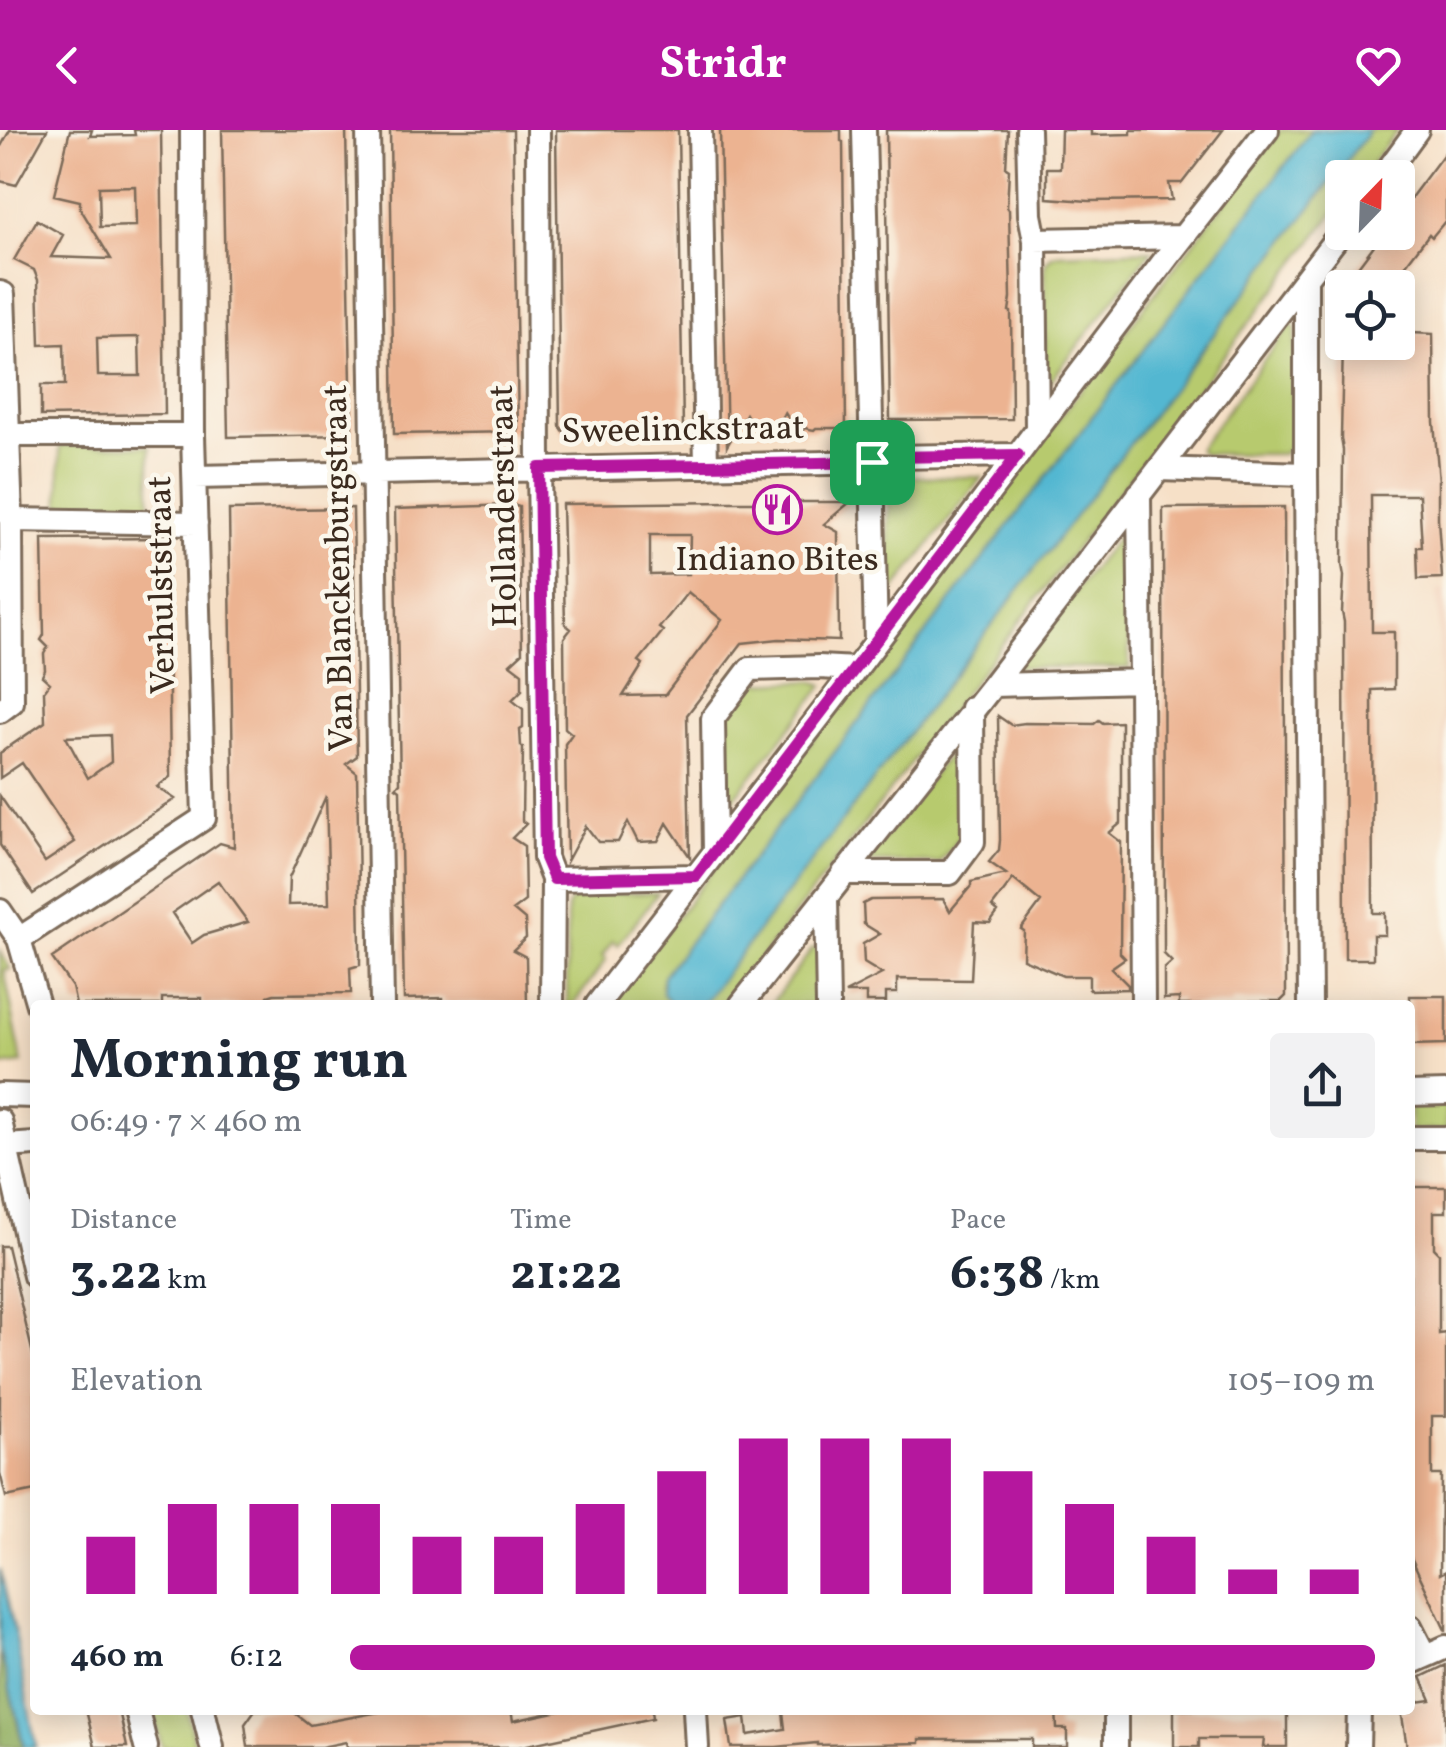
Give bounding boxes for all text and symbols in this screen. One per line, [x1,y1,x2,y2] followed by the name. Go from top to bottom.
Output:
[659,34,787,97] text: Stridr
[40,38,95,93] icon: back
[1351,38,1406,93] icon: heart
[1325,160,1415,250] north arrow
[1325,160,1415,360] map controls
[1325,270,1415,360] button: locate
[313,384,367,752] street label: Van Blanckenburgstraat
[479,384,531,628] street label: Hollanderstraat
[561,405,805,457] street label: Sweelinckstraat
[830,420,915,505] pin
[845,435,900,490] icon: arrive
[137,475,189,695] street label: Verhulststraat
[751,483,803,535] restaurant icon: Indiano Bites
[675,537,879,585] place label: Indiano Bites
[70,1025,409,1101] text: Morning run
[1270,1033,1375,1138] button: share
[70,1101,302,1145] text: 06:49 · 7 × 460 m
[70,1201,177,1240] text: Distance
[510,1201,571,1240] text: Time
[950,1201,1006,1240] text: Pace
[70,1240,162,1310] text: 3.22
[510,1240,622,1310] text: 21:22
[950,1240,1044,1310] text: 6:38
[162,1261,207,1300] text: km
[1044,1261,1100,1300] text: /km
[70,1360,203,1404] text: Elevation
[1227,1360,1375,1404] text: 105–109 m
[70,1636,164,1680] text: 460 m
[230,1636,283,1680] text: 6:12

